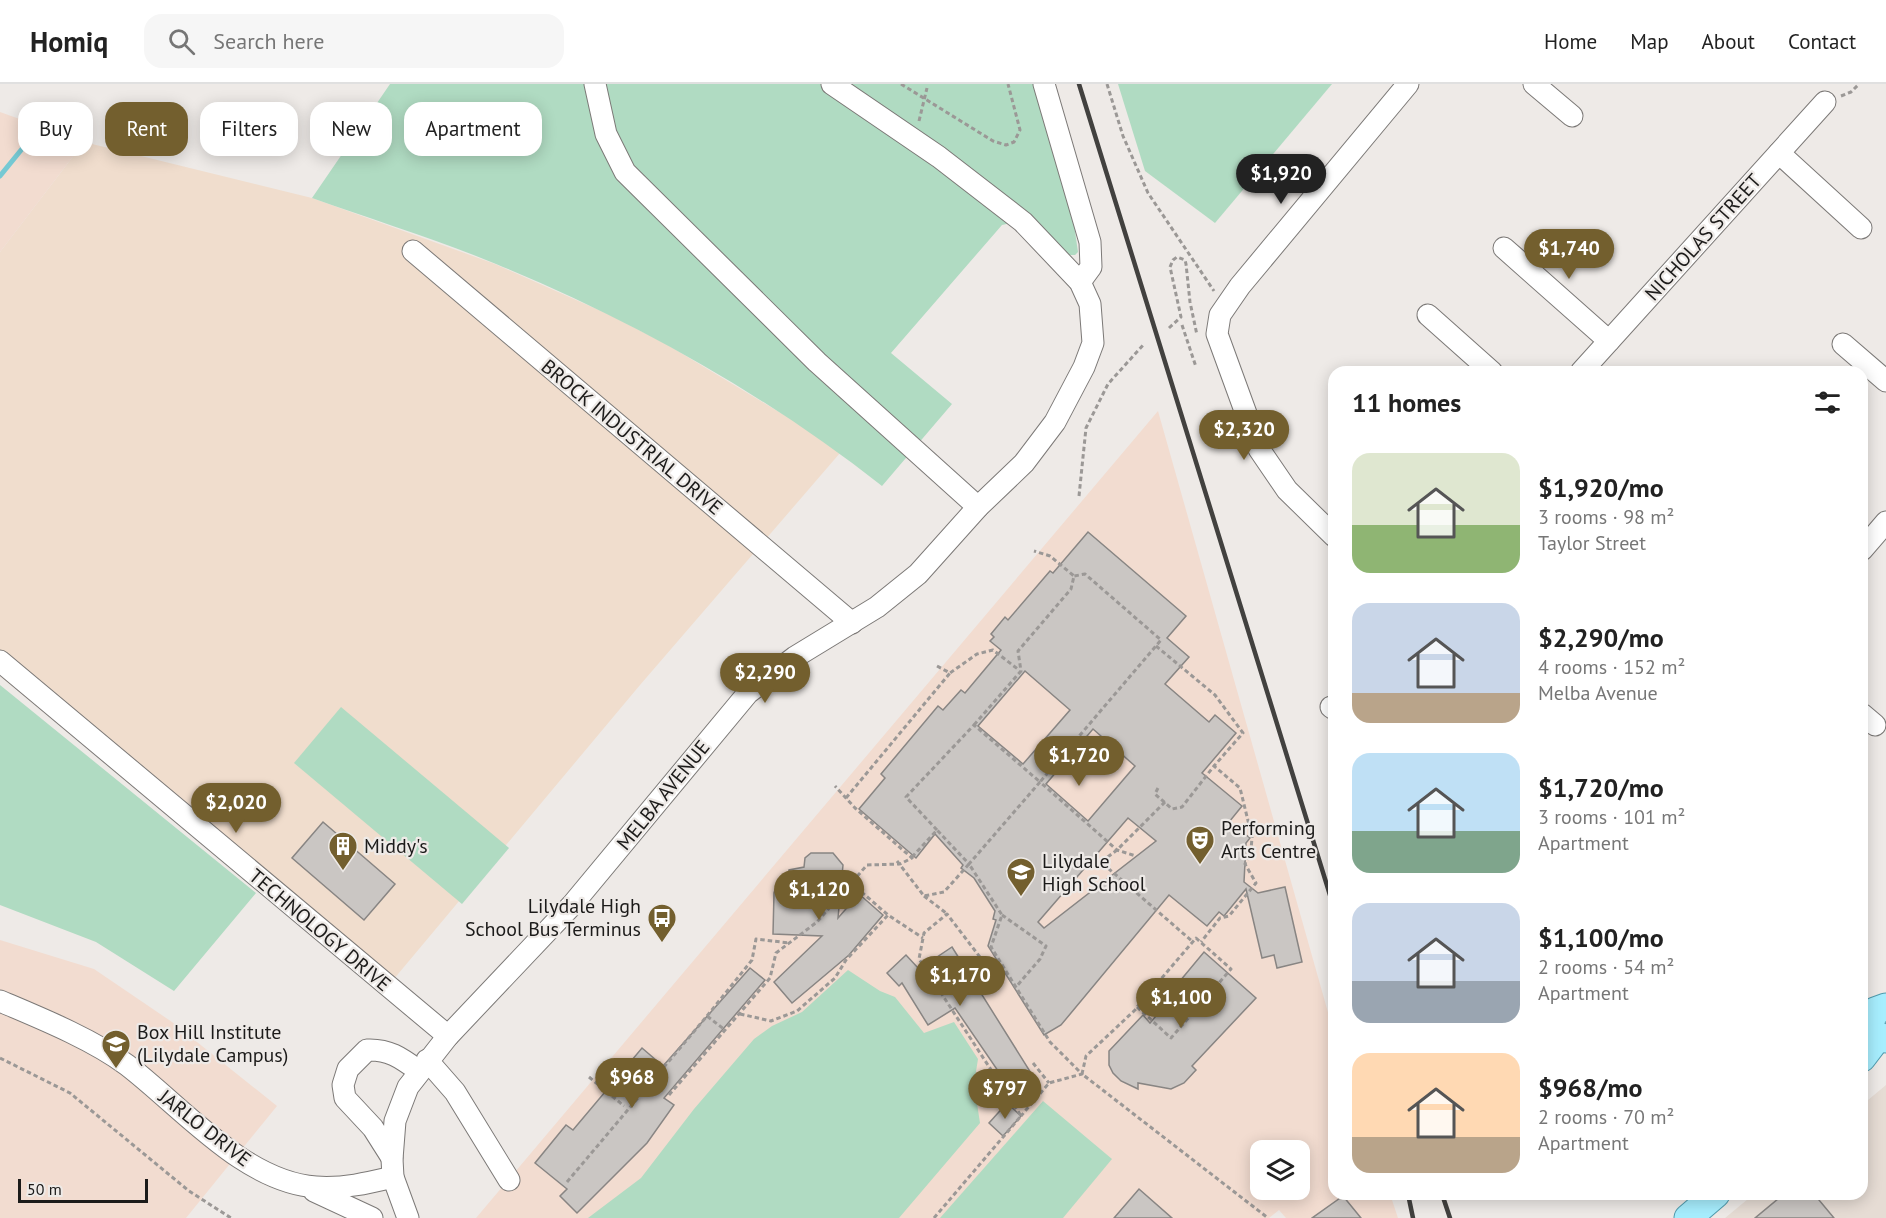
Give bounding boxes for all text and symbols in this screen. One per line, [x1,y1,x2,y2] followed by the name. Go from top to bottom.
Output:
[144,14,564,68] search box
[30,23,108,60] text: Homiq
[165,25,198,58] icon: search
[213,27,324,55] text: Search here
[1544,28,1597,55] text: Home
[1630,28,1669,55] text: Map
[1702,28,1755,55] text: About
[1788,28,1856,55] text: Contact
[18,102,93,156] chip: Buy
[105,102,188,156] chip: Rent
[200,102,298,156] chip: Filters
[310,102,392,156] chip: New
[404,102,542,156] chip: Apartment
[1232,154,1330,205] pin: $1,920
[1250,160,1312,186] text: $1,920
[1639,168,1767,306] street label: NICHOLAS STREET
[1520,229,1618,280] pin: $1,740
[1538,235,1600,261] text: $1,740
[536,353,728,521] street label: BROCK INDUSTRIAL DRIVE
[1352,386,1461,419] text: 11 homes
[1811,386,1844,419] icon: filters
[1195,410,1293,461] pin: $2,320
[1213,416,1275,442] text: $2,320
[1538,471,1664,504] text: $1,920/mo
[1400,477,1472,549] icon: home
[1538,504,1674,530] text: 3 rooms · 98 m²
[1538,530,1646,556] text: Taylor Street
[1538,621,1664,654] text: $2,290/mo
[1400,627,1472,699] icon: home
[716,653,814,704] pin: $2,290
[1538,654,1685,680] text: 4 rooms · 152 m²
[734,659,796,685] text: $2,290
[1538,680,1658,706] text: Melba Avenue
[611,735,715,855] street label: MELBA AVENUE
[1030,736,1128,787] pin: $1,720
[1048,742,1110,768] text: $1,720
[1538,771,1664,804] text: $1,720/mo
[1400,777,1472,849] icon: home
[187,783,285,834] pin: $2,020
[205,789,267,815] text: $2,020
[1538,804,1685,830] text: 3 rooms · 101 m²
[1221,815,1316,864] place label: Performing Arts Centre
[1184,824,1216,866] theatre icon: Performing Arts Centre
[327,830,359,872] building icon: Middy's
[1538,830,1629,856] text: Apartment
[364,833,428,859] place label: Middy's
[1042,848,1146,897] place label: Lilydale High School
[1005,856,1037,898] school or university icon: Lilydale High School
[244,863,396,997] street label: TECHNOLOGY DRIVE
[770,870,868,921] pin: $1,120
[788,876,850,902] text: $1,120
[465,893,641,942] place label: Lilydale High School Bus Terminus
[646,902,678,944] bus stop icon: Lilydale High School Bus Terminus
[1538,921,1664,954] text: $1,100/mo
[1400,927,1472,999] icon: home
[1538,954,1674,980] text: 2 rooms · 54 m²
[911,956,1009,1007] pin: $1,170
[929,962,991,988] text: $1,170
[1132,978,1230,1029] pin: $1,100
[1538,980,1629,1006] text: Apartment
[1150,984,1212,1010] text: $1,100
[137,1019,288,1068] place label: Box Hill Institute (Lilydale Campus)
[100,1028,132,1070] school or university icon: Box Hill Institute (Lilydale Campus)
[596,1058,668,1109] pin: $968
[609,1064,655,1090] text: $968
[969,1069,1041,1120] pin: $797
[1538,1071,1642,1104] text: $968/mo
[982,1075,1028,1101] text: $797
[1400,1077,1472,1149] icon: home
[153,1083,256,1172] street label: JARLO DRIVE
[1538,1104,1674,1130] text: 2 rooms · 70 m²
[1538,1130,1629,1156] text: Apartment
[1250,1140,1310,1200] map controls
[1250,1140,1310,1200] button: layers
[18,1176,148,1204] scale bar
[27,1179,62,1199] text: 50 m

